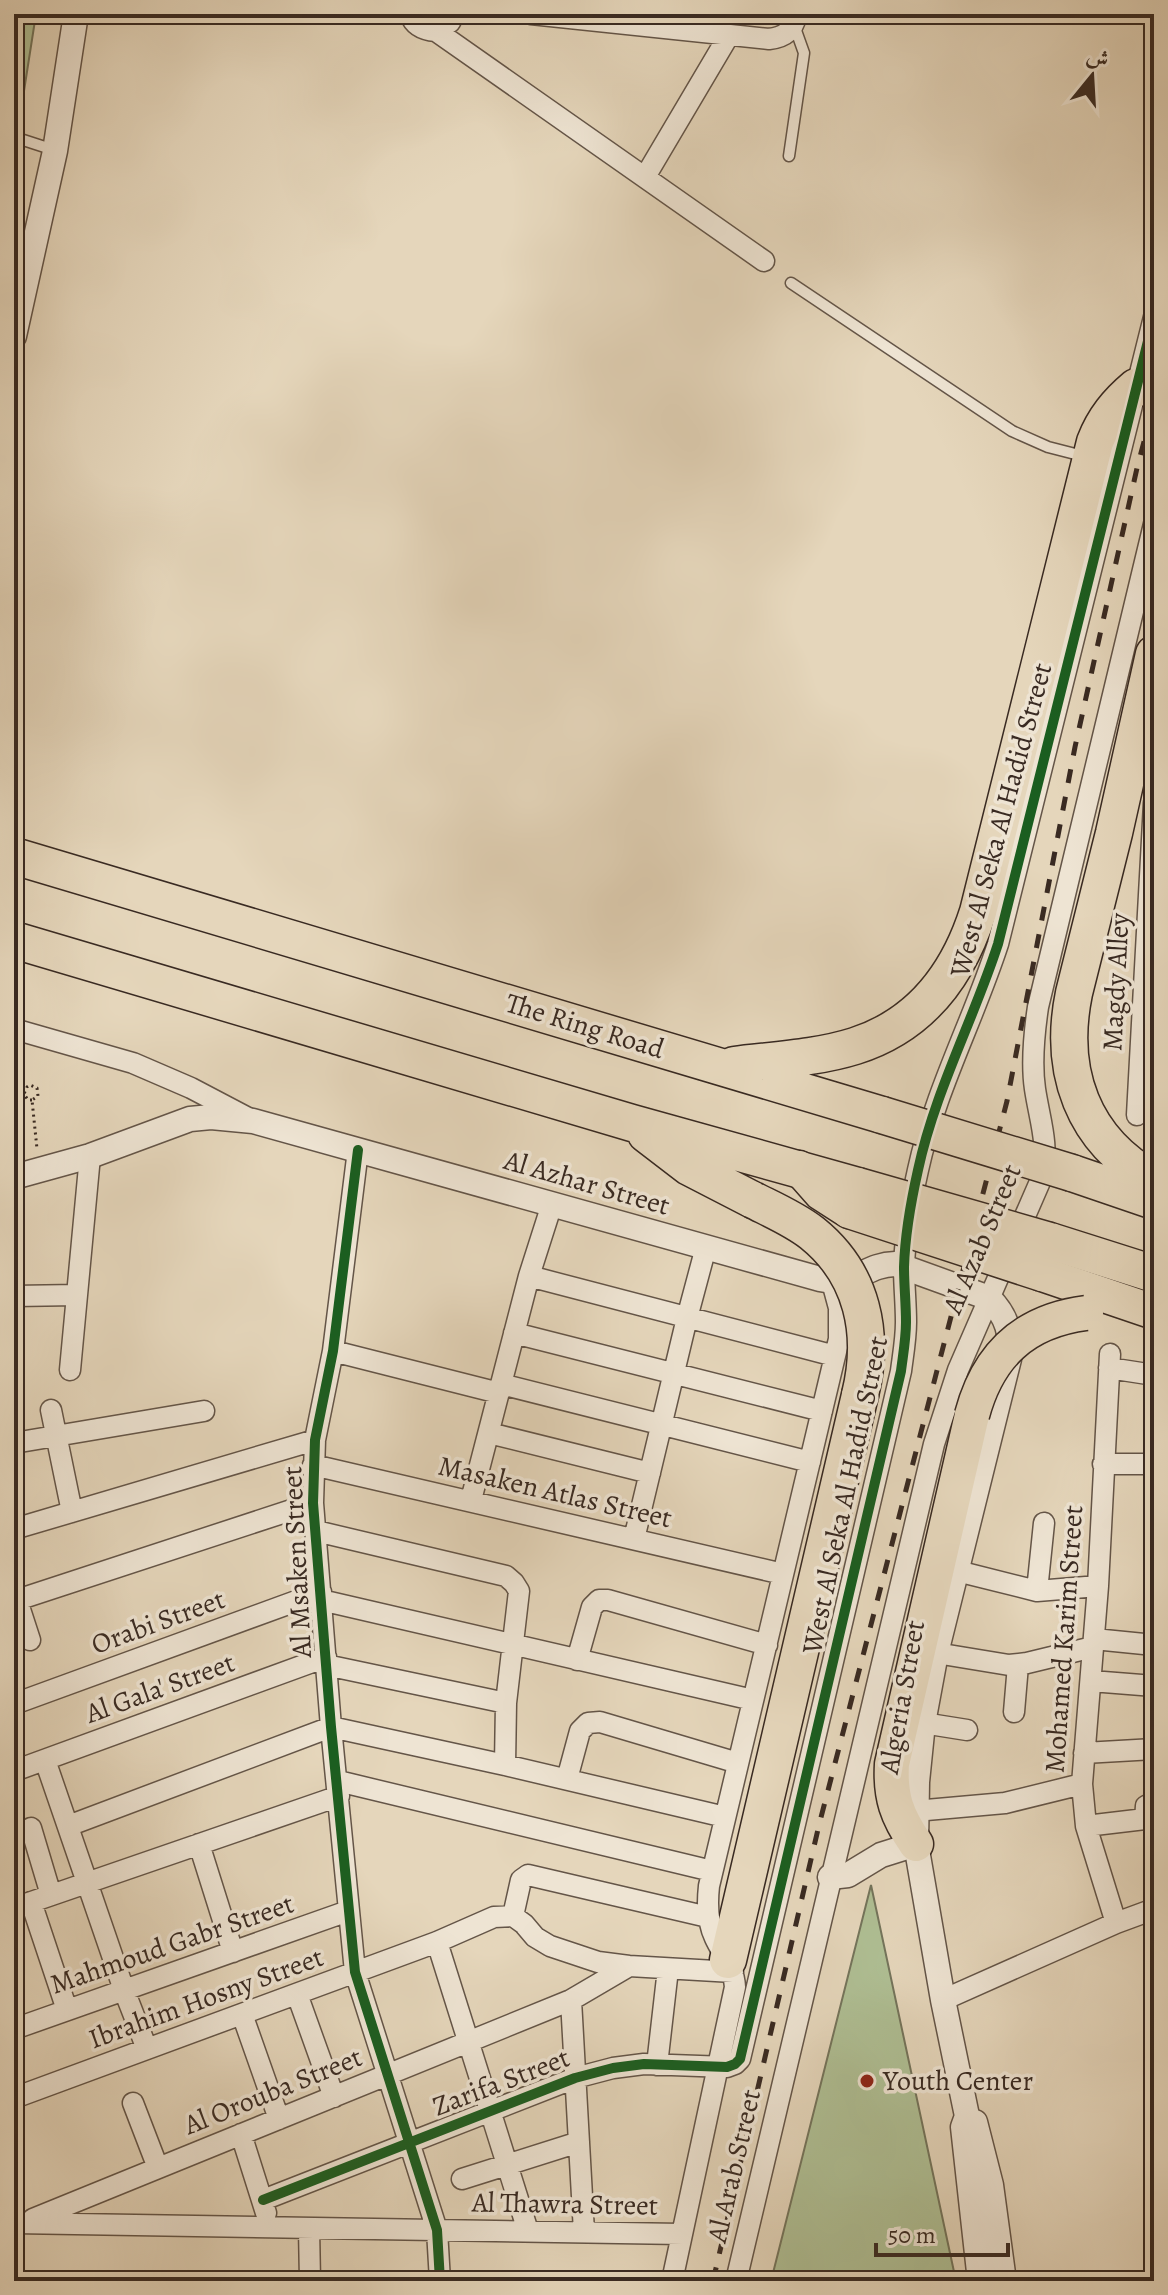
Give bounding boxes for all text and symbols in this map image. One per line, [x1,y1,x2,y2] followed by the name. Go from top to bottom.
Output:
[1052,36,1132,116] north arrow
[1083,40,1113,76] text: ش
[941,659,1061,982] street label: West Al Seka Al Hadid Street
[1093,912,1139,1052] street label: Magdy Alley
[501,984,670,1068] street label: The Ring Road
[499,1141,674,1225] street label: Al Azhar Street
[933,1158,1031,1321] street label: Al Azab Street
[793,1333,897,1658] street label: West Al Seka Al Hadid Street
[434,1447,676,1537] street label: Masaken Atlas Street
[273,1465,321,1660] street label: Al Msaken Street
[1036,1504,1092,1774] street label: Mohamed Karim Street
[86,1580,230,1664] street label: Orabi Street
[870,1617,934,1778] street label: Algeria Street
[79,1643,240,1733] street label: Al Gala' Street
[45,1884,299,2004] street label: Mahmoud Gabr Street
[83,1938,329,2058] street label: Ibrahim Hosny Street
[177,2038,368,2144] street label: Al Orouba Street
[427,2038,575,2126] street label: Zarifa Street
[882,2062,1033,2100] place label: Youth Center
[858,2072,876,2090] marker: Youth Center
[698,2086,770,2247] street label: Al Arab Street
[471,2183,658,2225] street label: Al Thawra Street
[876,2207,1008,2257] scale bar
[888,2219,936,2251] text: 50 m

